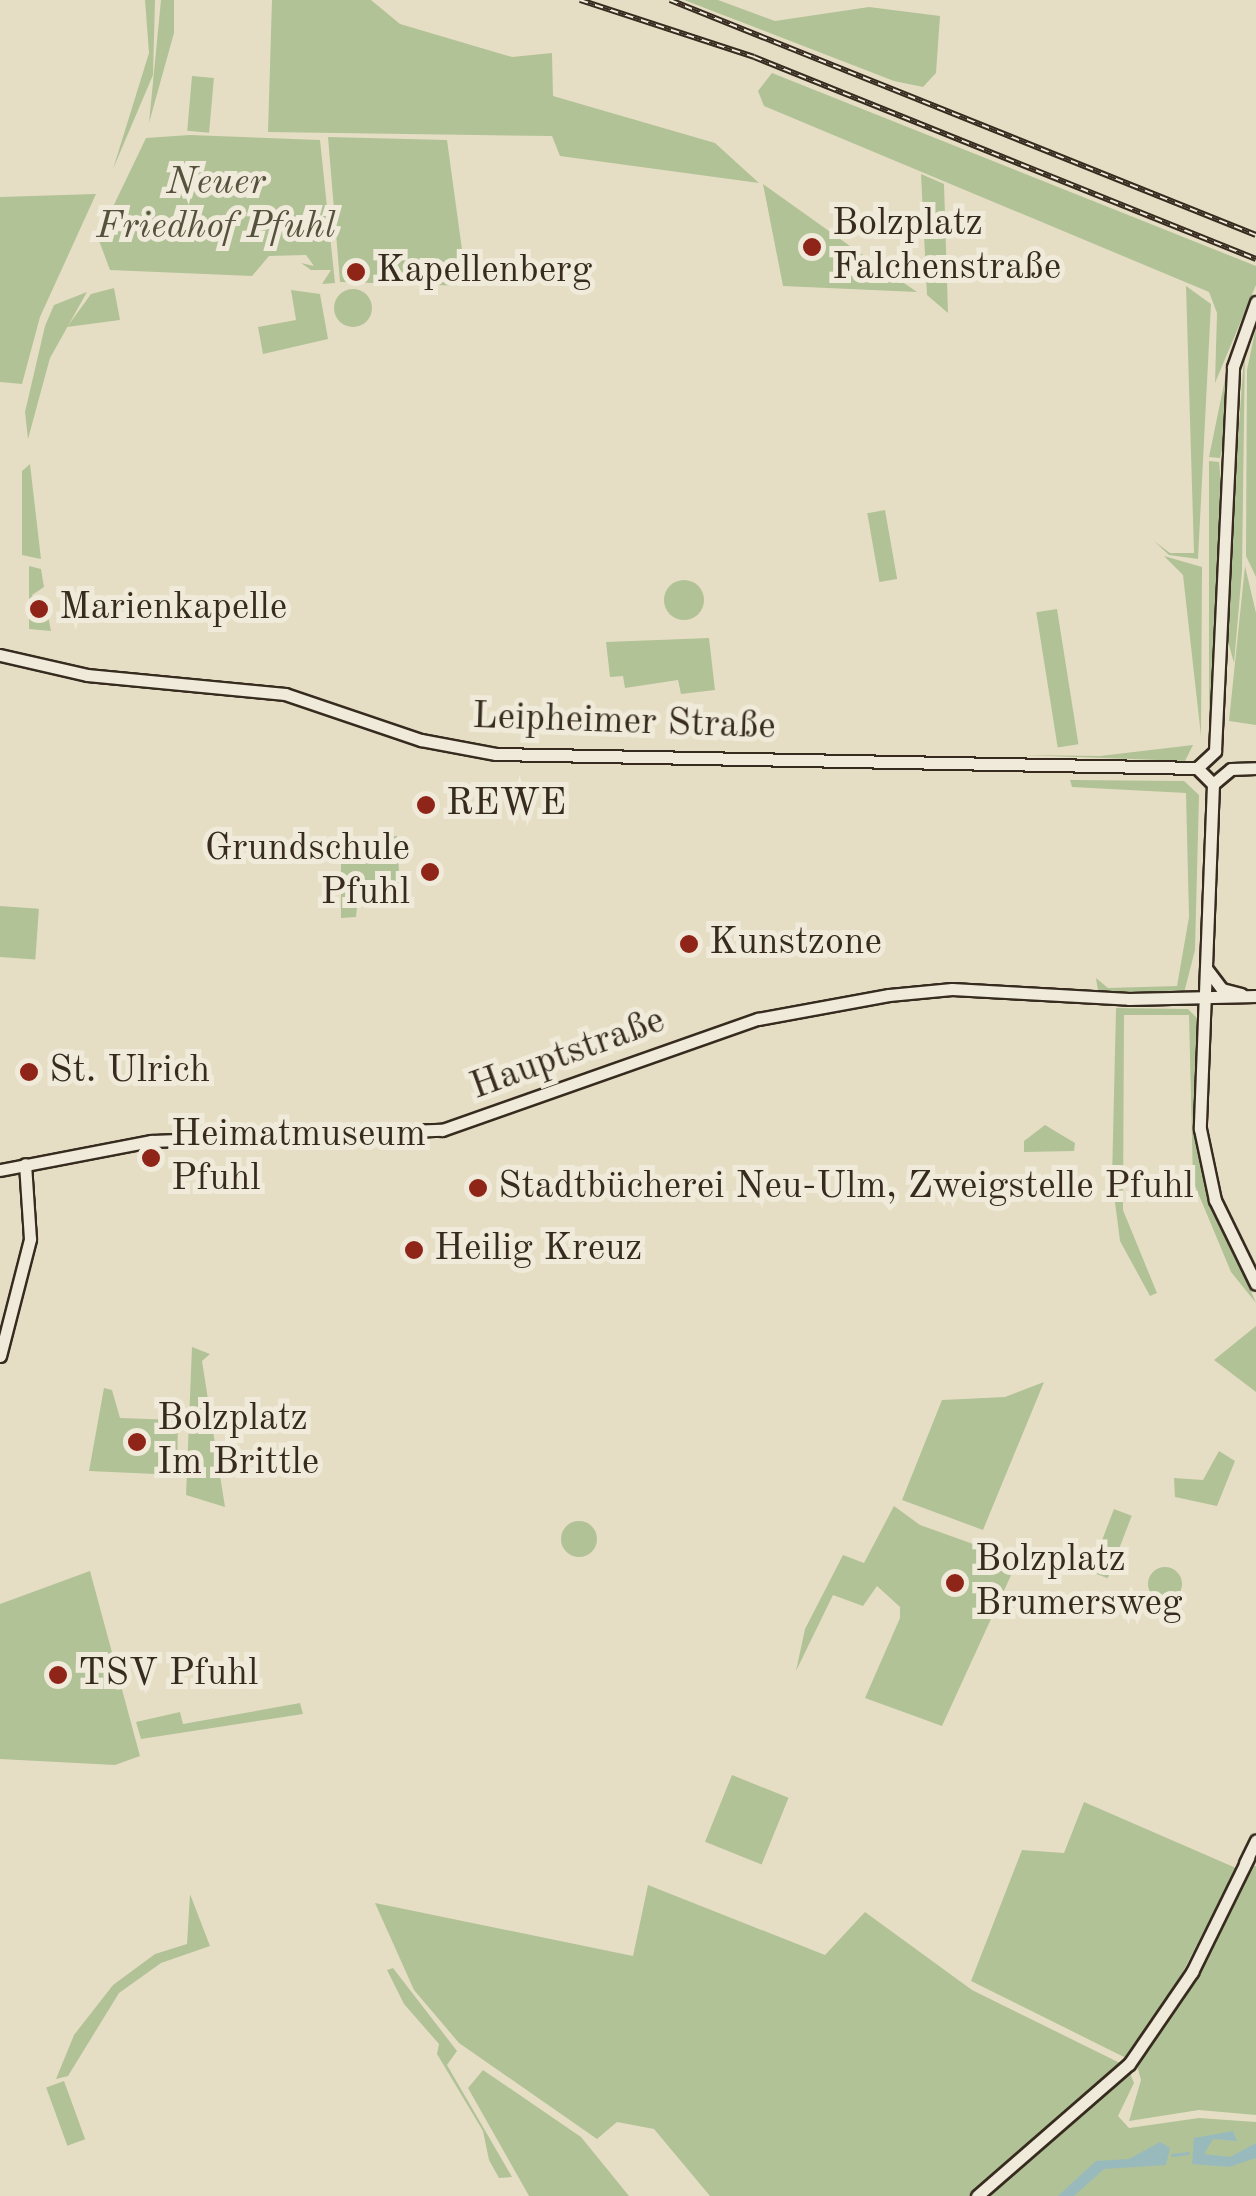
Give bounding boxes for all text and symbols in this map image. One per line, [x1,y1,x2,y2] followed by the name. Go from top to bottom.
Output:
[96,161,336,250] park label: Neuer Friedhof Pfuhl
[832,202,1061,292] place label: Bolzplatz Falchenstraße
[801,236,823,258] marker: Bolzplatz Falchenstraße
[376,249,592,295] place label: Kapellenberg
[345,261,367,283] marker: Kapellenberg
[59,586,287,632] place label: Marienkapelle
[28,598,50,620] marker: Marienkapelle
[471,695,777,751] street label: Leipheimer Straße
[446,782,566,828] place label: REWE
[415,794,437,816] marker: REWE
[205,827,410,916] place label: Grundschule Pfuhl
[419,861,441,883] marker: Grundschule Pfuhl
[709,921,882,967] place label: Kunstzone
[678,933,700,955] marker: Kunstzone
[465,999,671,1111] street label: Hauptstraße
[49,1049,210,1095] place label: St. Ulrich
[18,1061,40,1083] marker: St. Ulrich
[171,1113,426,1202] place label: Heimatmuseum Pfuhl
[140,1147,162,1169] marker: Heimatmuseum Pfuhl
[498,1165,1194,1211] place label: Stadtbücherei Neu-Ulm, Zweigstelle Pfuhl
[467,1177,489,1199] marker: Stadtbücherei Neu-Ulm, Zweigstelle Pfuhl
[434,1227,642,1273] place label: Heilig Kreuz
[403,1239,425,1261] marker: Heilig Kreuz
[157,1397,319,1486] place label: Bolzplatz Im Brittle
[126,1431,148,1453] marker: Bolzplatz Im Brittle
[975,1538,1182,1628] place label: Bolzplatz Brumersweg
[944,1572,966,1594] marker: Bolzplatz Brumersweg
[78,1652,258,1698] place label: TSV Pfuhl
[47,1664,69,1686] marker: TSV Pfuhl

